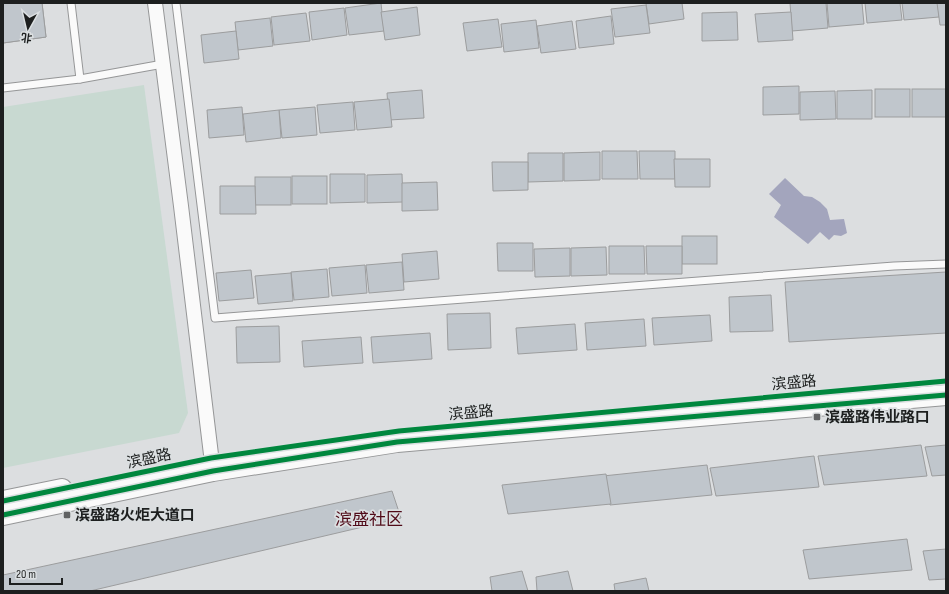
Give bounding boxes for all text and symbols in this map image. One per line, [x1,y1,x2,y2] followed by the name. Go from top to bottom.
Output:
[8,8,48,48] north arrow
[20,30,33,45] text: 北
[771,372,817,394] street label: 滨盛路
[448,402,494,424] street label: 滨盛路
[825,408,930,427] place label: 滨盛路伟业路口
[812,412,822,422] marker: 滨盛路伟业路口
[125,445,173,473] street label: 滨盛路
[75,506,195,525] place label: 滨盛路火炬大道口
[62,510,72,520] marker: 滨盛路火炬大道口
[335,510,403,530] district label: 滨盛社区
[10,560,62,586] scale bar
[16,567,36,582] text: 20 m

